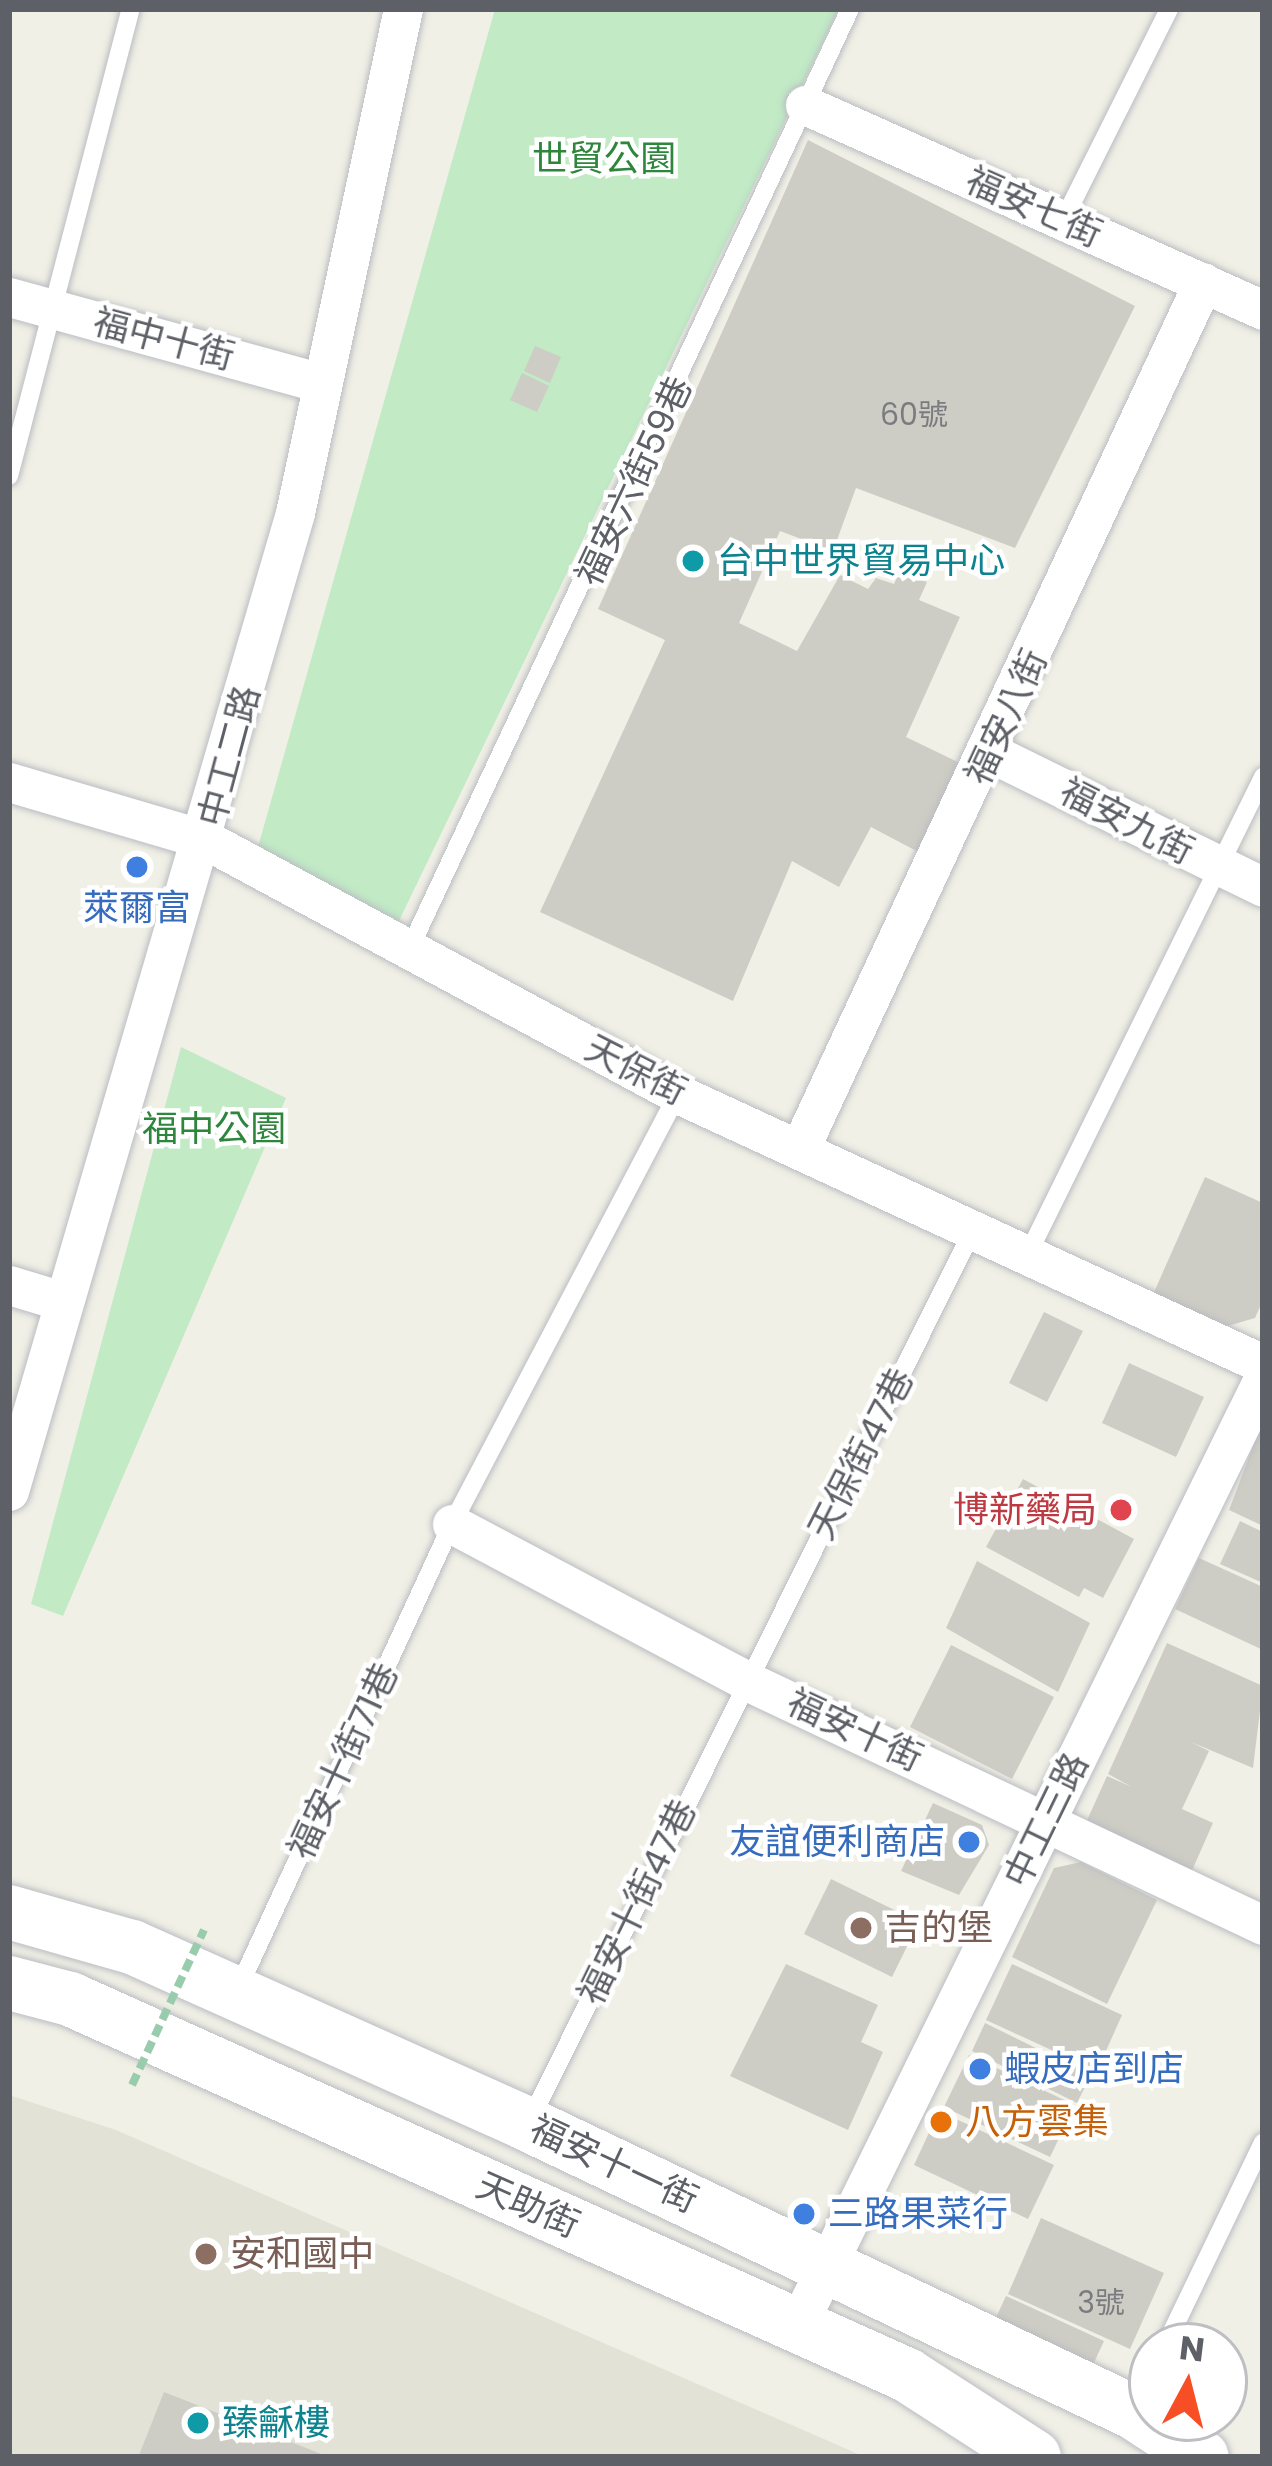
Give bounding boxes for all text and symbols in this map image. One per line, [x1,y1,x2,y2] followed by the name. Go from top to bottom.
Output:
[532,137,676,181] park label: 世貿公園
[959,158,1109,256] street label: 福安七街
[89,300,239,378] street label: 福中十街
[567,370,701,592] street label: 福安六街59巷
[880,397,948,433] house number: 60號
[717,539,1005,583] place label: 台中世界貿易中心
[680,548,706,574] marker: 台中世界貿易中心
[956,643,1056,791] street label: 福安八街
[190,681,268,831] street label: 中工二路
[1053,769,1201,873] street label: 福安九街
[124,854,150,880] marker: 萊爾富
[83,886,191,930] place label: 萊爾富
[578,1026,694,1114] street label: 天保街
[142,1107,286,1151] park label: 福中公園
[799,1361,923,1547] street label: 天保街47巷
[953,1488,1097,1532] place label: 博新藥局
[1108,1497,1134,1523] marker: 博新藥局
[279,1656,407,1866] street label: 福安十街71巷
[781,1680,929,1780] street label: 福安十街
[995,1746,1097,1894] street label: 中工三路
[569,1793,705,2011] street label: 福安十街47巷
[729,1820,945,1864] place label: 友誼便利商店
[956,1829,982,1855] marker: 友誼便利商店
[885,1906,993,1950] place label: 吉的堡
[848,1915,874,1941] marker: 吉的堡
[1004,2047,1184,2091] place label: 蝦皮店到店
[967,2056,993,2082] marker: 蝦皮店到店
[965,2100,1109,2144] place label: 八方雲集
[523,2106,705,2222] street label: 福安十一街
[928,2109,954,2135] marker: 八方雲集
[470,2163,586,2247] street label: 天助街
[828,2192,1008,2236] place label: 三路果菜行
[791,2201,817,2227] marker: 三路果菜行
[230,2232,374,2276] place label: 安和國中
[193,2241,219,2267] marker: 安和國中
[1077,2285,1125,2321] house number: 3號
[1128,2322,1248,2442] north arrow
[1177,2324,1207,2374] text: N
[222,2401,330,2445] place label: 臻龢樓
[185,2410,211,2436] marker: 臻龢樓

